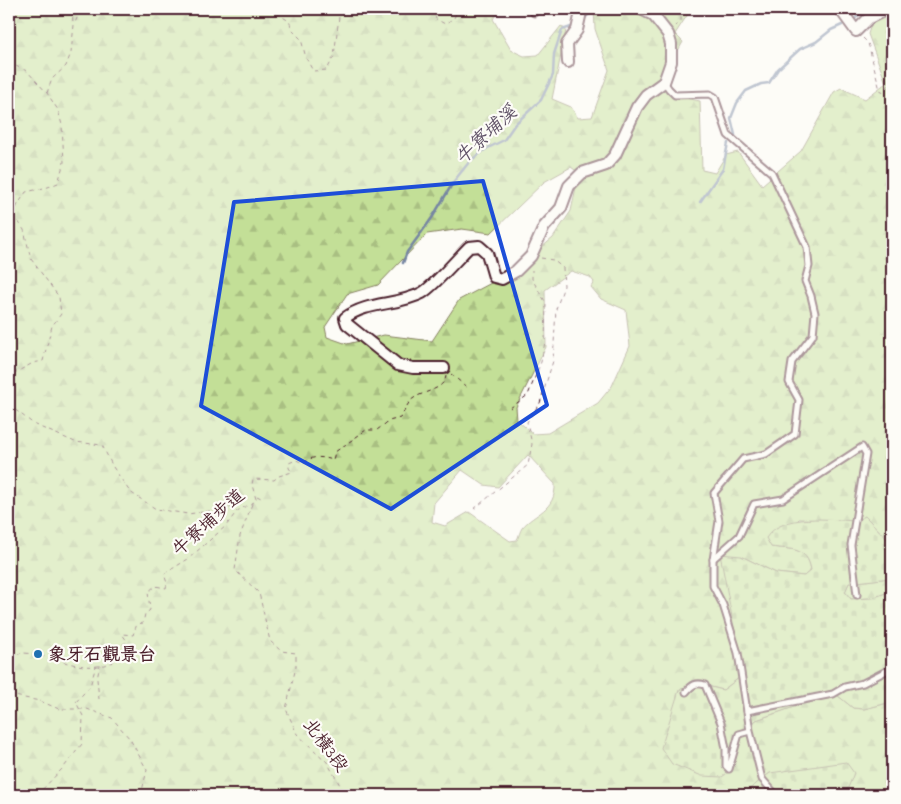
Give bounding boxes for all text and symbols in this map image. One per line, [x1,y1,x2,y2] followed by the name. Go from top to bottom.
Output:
[450,99,524,172] water label: 牛寮埔溪
[167,484,251,563] street label: 牛寮埔步道
[48,643,156,669] place label: 象牙石觀景台
[32,648,44,660] marker: 象牙石觀景台
[296,714,353,779] street label: 北橫3段

